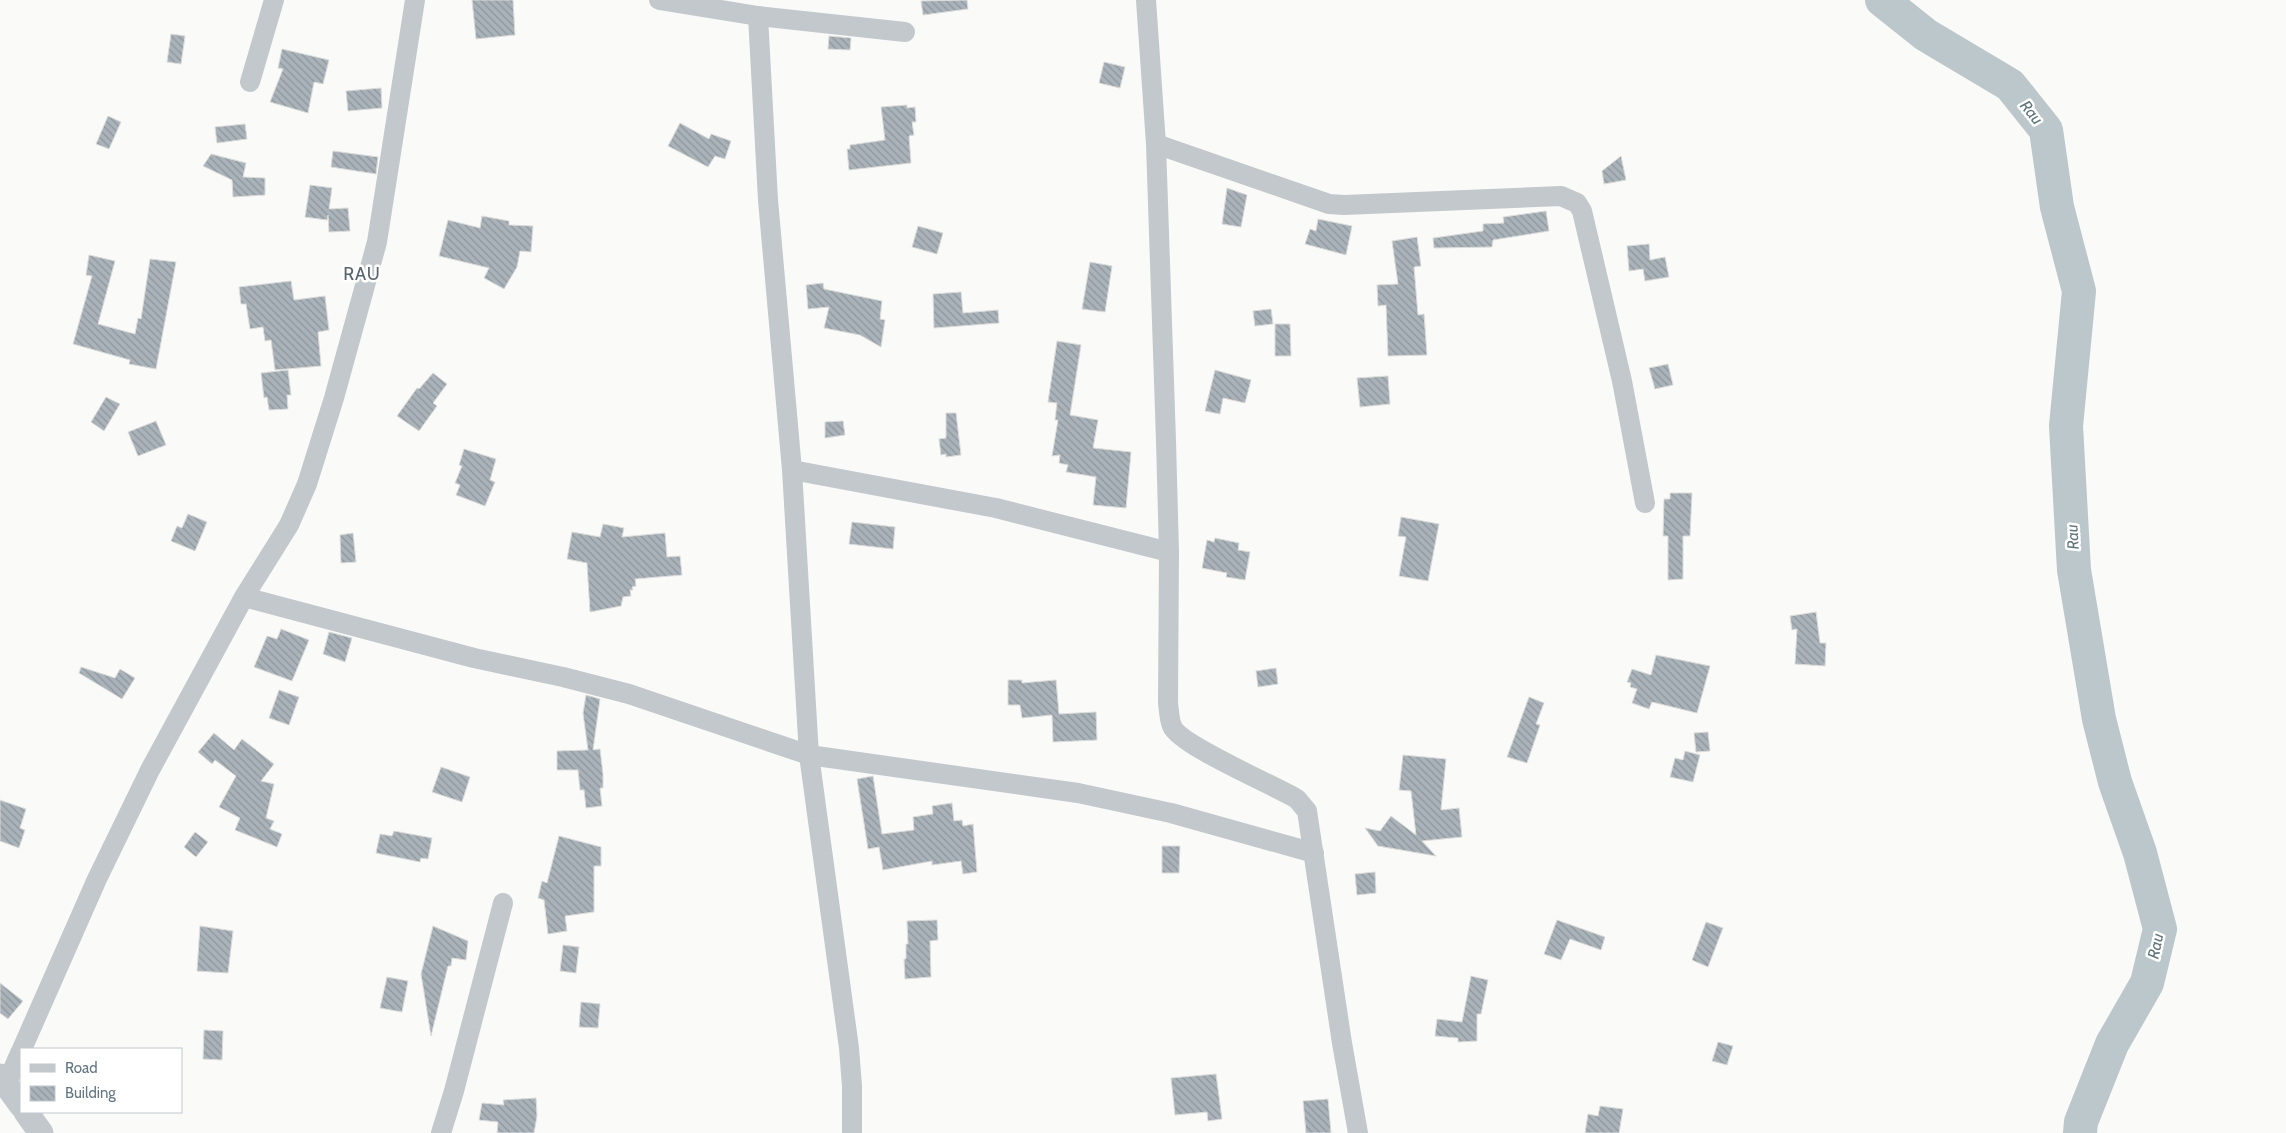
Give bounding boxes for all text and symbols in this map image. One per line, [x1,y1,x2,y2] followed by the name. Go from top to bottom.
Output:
[2016,96,2047,128] water label: Rau
[343,263,381,285] district label: RAU
[2062,524,2083,550] water label: Rau
[2144,932,2167,960] water label: Rau
[20,1048,182,1113] legend
[65,1059,98,1077] text: Road
[65,1084,116,1102] text: Building

